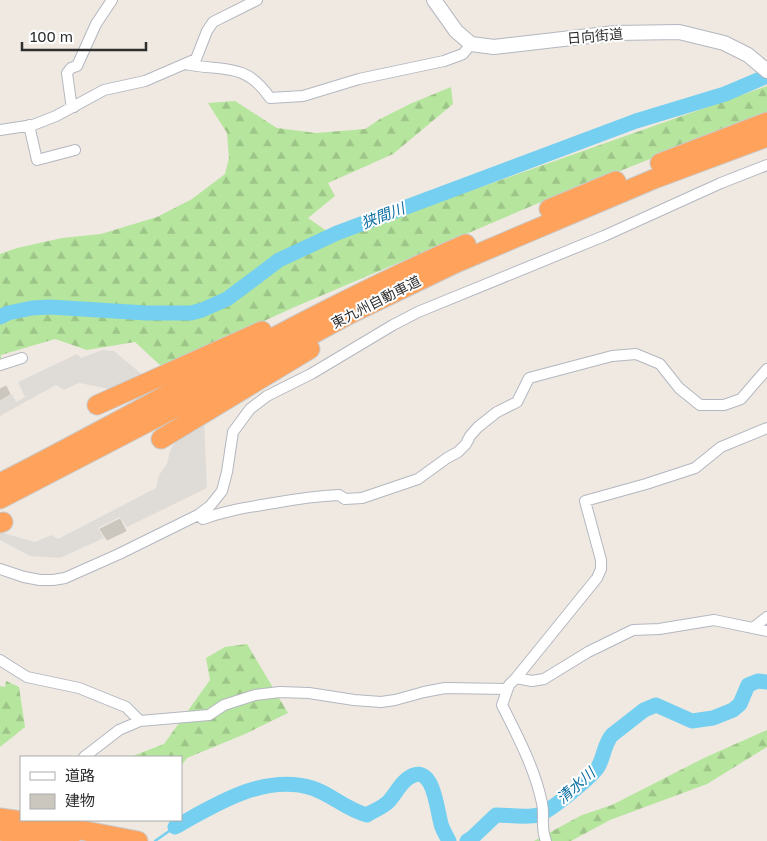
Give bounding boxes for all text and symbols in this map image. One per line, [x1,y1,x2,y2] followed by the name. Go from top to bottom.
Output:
[22,20,146,52] scale bar
[566,25,624,46] street label: 日向街道
[30,27,73,45] text: 100 m
[358,198,409,232] water label: 狭間川
[328,272,423,331] street label: 東九州自動車道
[20,756,182,821] legend
[553,762,600,807] water label: 清水川
[65,766,95,784] text: 道路
[65,791,95,809] text: 建物

